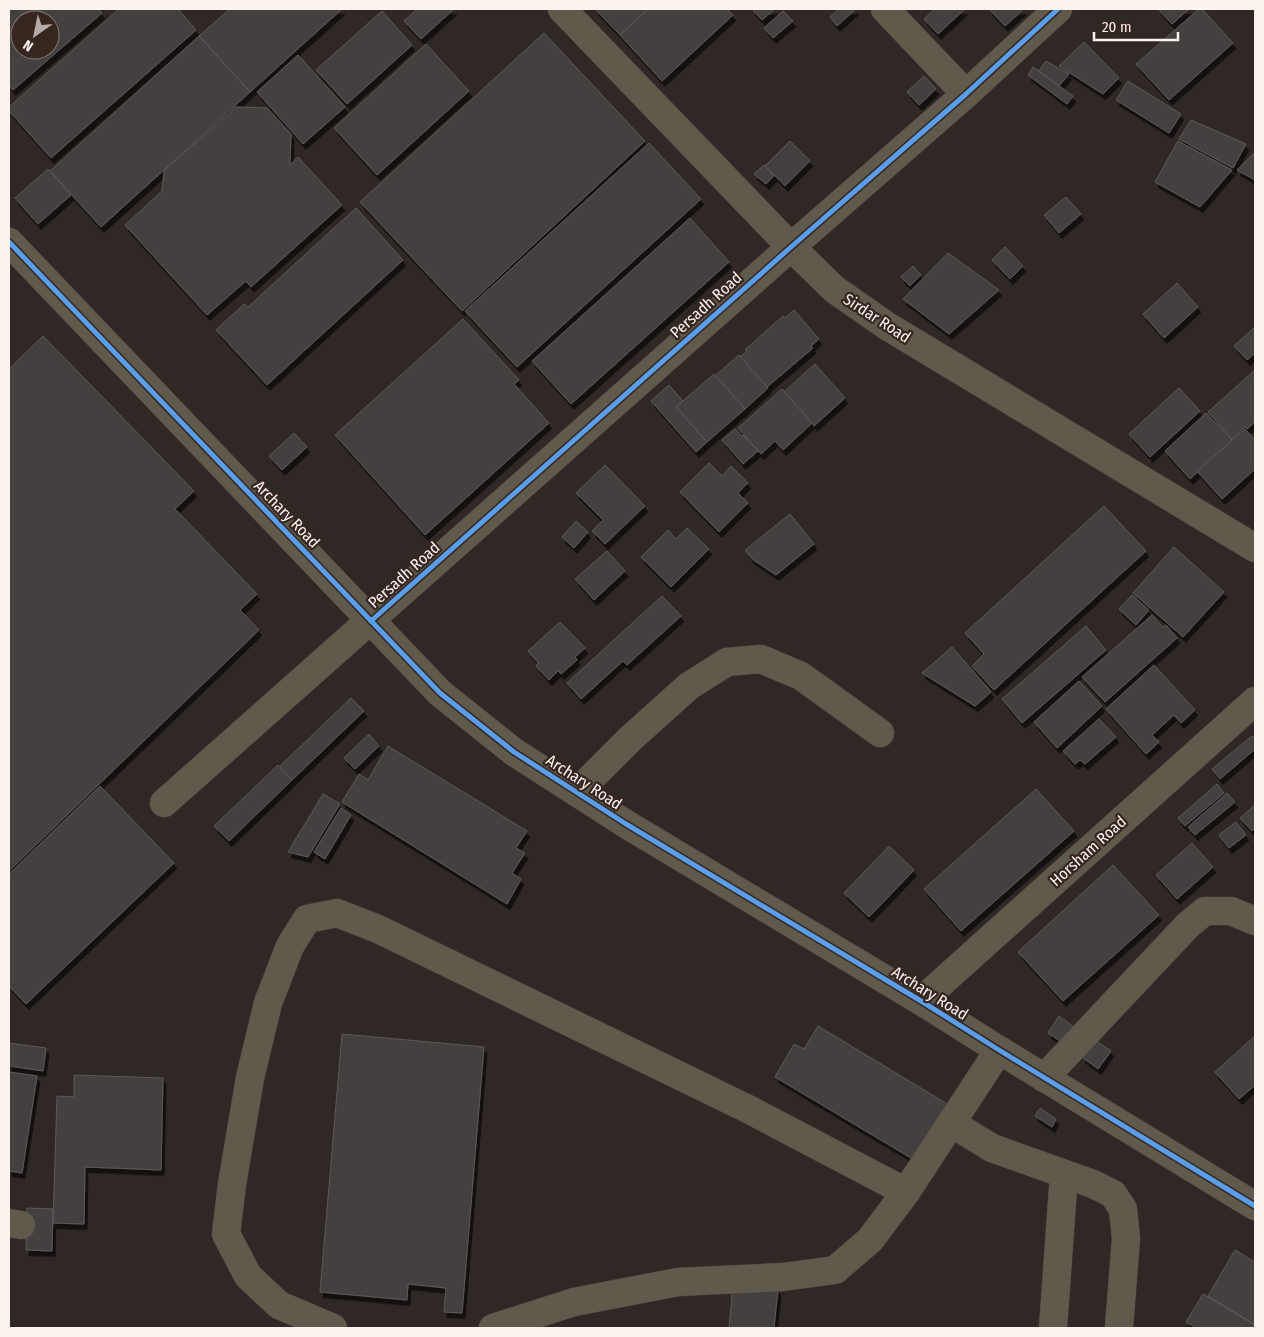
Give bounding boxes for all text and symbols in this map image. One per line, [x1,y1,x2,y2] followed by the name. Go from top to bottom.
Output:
[10,10,60,60] north arrow
[1094,10,1178,42] scale bar
[1102,18,1132,36] text: 20 m
[20,36,36,55] text: N
[666,268,746,342] street label: Persadh Road
[840,289,914,347] street label: Sirdar Road
[250,476,324,552] street label: Archary Road
[364,538,444,612] street label: Persadh Road
[543,751,625,813] street label: Archary Road
[1046,812,1130,890] street label: Horsham Road
[888,962,972,1024] street label: Archary Road

